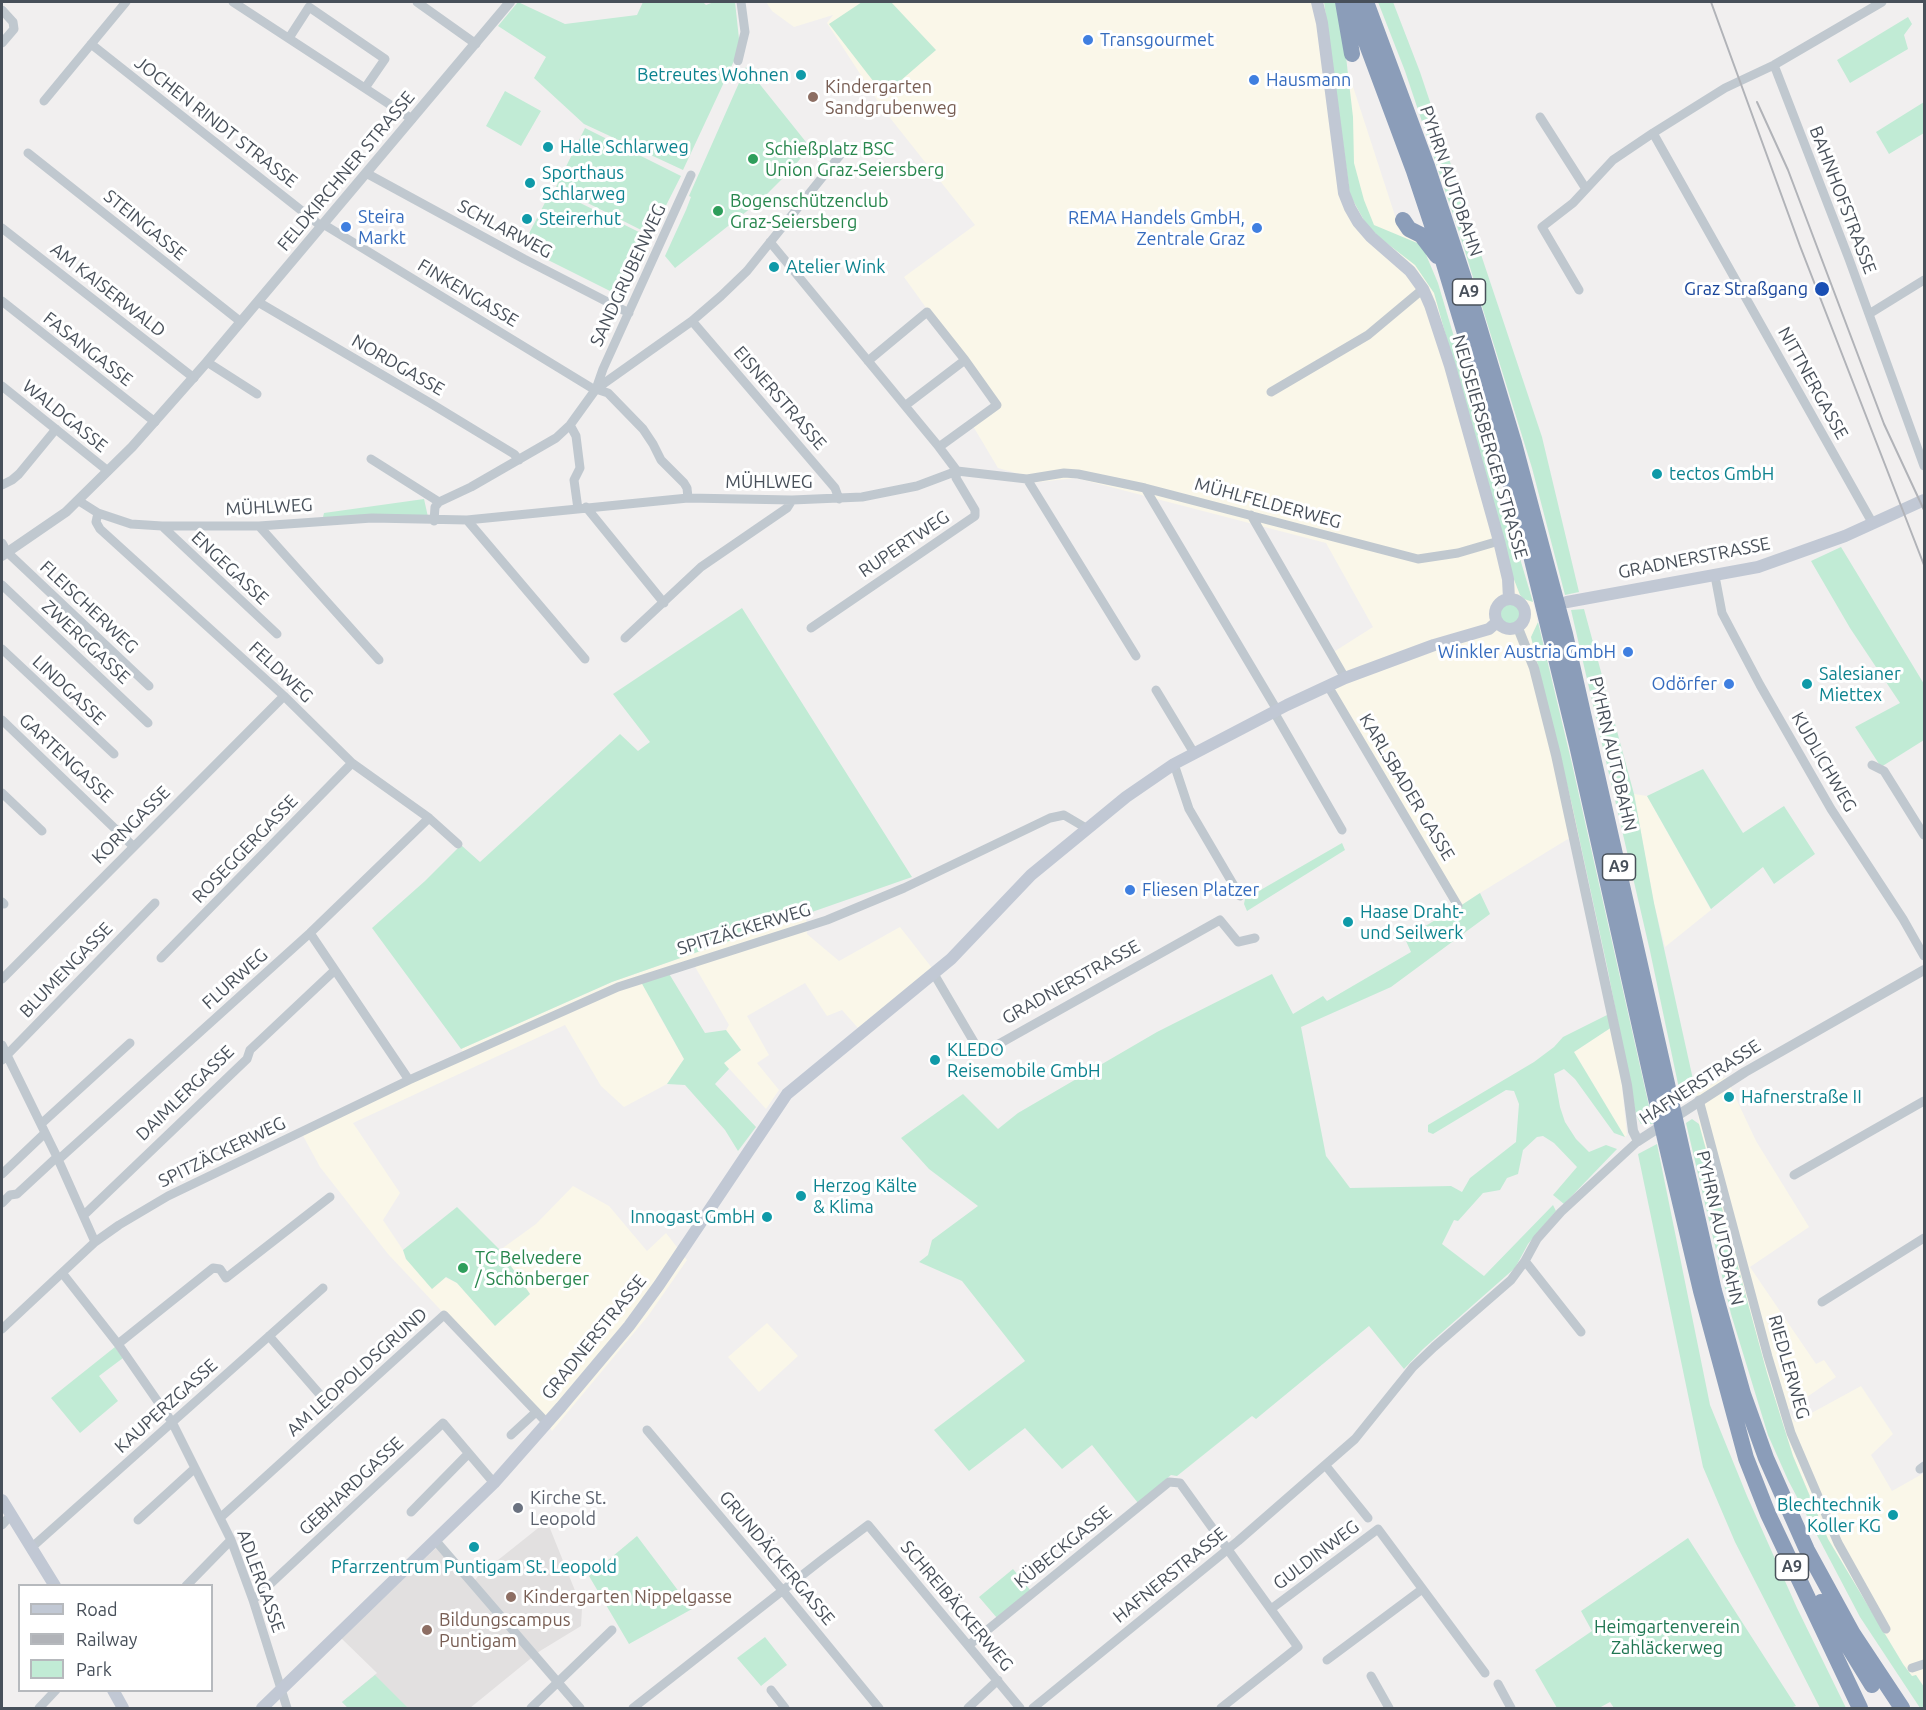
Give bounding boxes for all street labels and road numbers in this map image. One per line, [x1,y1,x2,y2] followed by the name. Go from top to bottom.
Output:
[130,52,302,192] street label: JOCHEN RINDT STRASSE
[273,87,419,255] street label: FELDKIRCHNER STRASSE
[1415,103,1487,259] street label: PYHRN AUTOBAHN
[1805,123,1881,277] street label: BAHNHOFSTRASSE
[99,185,191,265] street label: STEINGASSE
[454,195,556,263] street label: SCHLARWEG
[585,200,671,350] street label: SANDGRUBENWEG
[46,238,170,342] street label: AM KAISERWALD
[414,254,522,332] street label: FINKENGASSE
[1452,279,1486,305] road number: A9
[39,307,137,391] street label: FASANGASSE
[1773,323,1853,443] street label: NITTNERGASSE
[348,330,448,400] street label: NORDGASSE
[1448,332,1532,562] street label: NEUSEIERSBERGER STRASSE
[729,342,831,454] street label: EISNERSTRASSE
[18,375,112,457] street label: WALDGASSE
[725,471,813,493] street label: MÜHLWEG
[1192,473,1344,533] street label: MÜHLFELDERWEG
[225,494,313,520] street label: MÜHLWEG
[855,506,953,582] street label: RUPERTWEG
[187,527,273,609] street label: ENGEGASSE
[1616,533,1772,583] street label: GRADNERSTRASSE
[36,556,142,658] street label: FLEISCHERWEG
[37,596,135,688] street label: ZWERGGASSE
[245,637,317,707] street label: FELDWEG
[28,651,110,729] street label: LINDGASSE
[1585,675,1641,833] street label: PYHRN AUTOBAHN
[1787,708,1861,816] street label: KUDLICHWEG
[15,709,117,807] street label: GARTENGASSE
[1355,710,1459,864] street label: KARLSBADER GASSE
[88,782,174,868] street label: KORNGASSE
[188,790,302,908] street label: ROSEGGERGASSE
[1602,854,1636,880] road number: A9
[675,898,813,960] street label: SPITZÄCKERWEG
[15,918,117,1022] street label: BLUMENGASSE
[998,935,1144,1029] street label: GRADNERSTRASSE
[198,944,272,1014] street label: FLURWEG
[1635,1035,1765,1129] street label: HAFNERSTRASSE
[132,1041,238,1145] street label: DAIMLERGASSE
[155,1112,289,1192] street label: SPITZÄCKERWEG
[1692,1149,1748,1307] street label: PYHRN AUTOBAHN
[537,1270,651,1404] street label: GRADNERSTRASSE
[282,1303,432,1441] street label: AM LEOPOLDSGRUND
[1764,1312,1814,1422] street label: RIEDLERWEG
[110,1354,222,1458] street label: KAUPERZGASSE
[294,1432,408,1540] street label: GEBHARDGASSE
[715,1487,839,1629] street label: GRUNDÄCKERGASSE
[1010,1501,1116,1593] street label: KÜBECKGASSE
[1269,1516,1363,1594] street label: GULDINWEG
[1109,1523,1231,1627] street label: HAFNERSTRASSE
[232,1527,290,1635] street label: ADLERGASSE
[896,1536,1018,1676] street label: SCHREIBÄCKERWEG
[1776,1554,1808,1580] road number: A9

